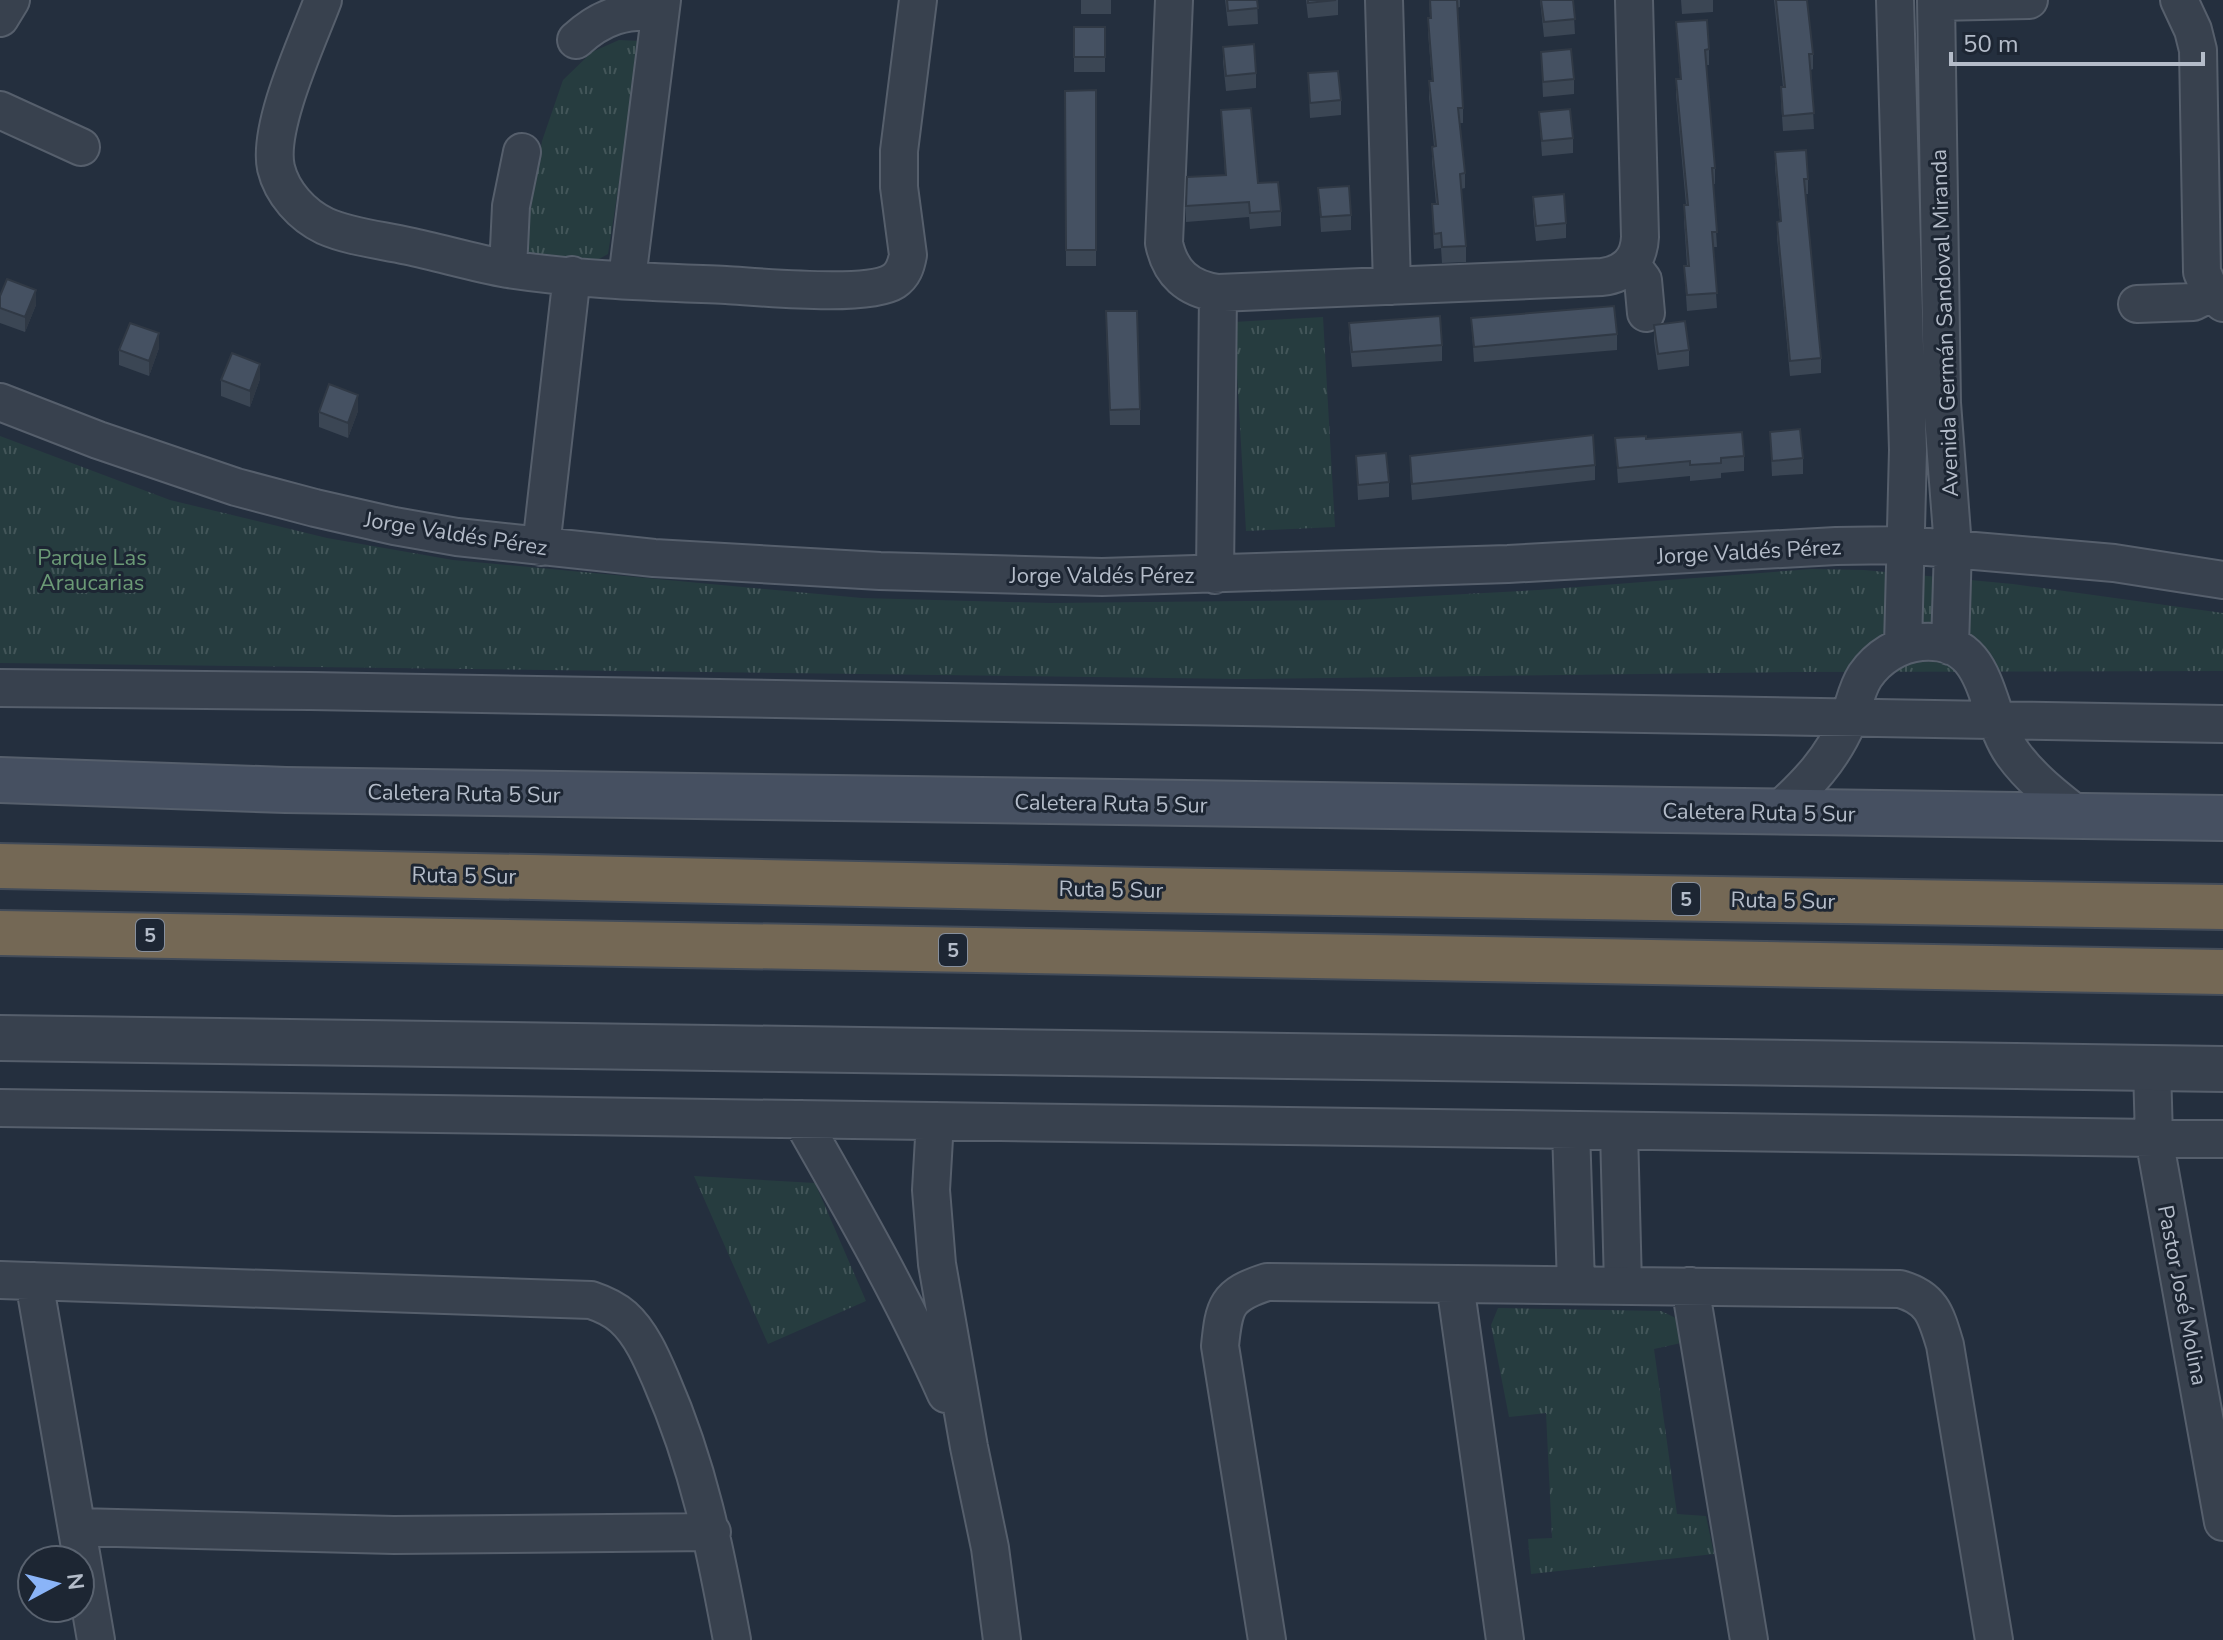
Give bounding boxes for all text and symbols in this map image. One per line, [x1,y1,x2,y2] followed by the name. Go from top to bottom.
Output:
[1951,16,2203,66] scale bar
[1963,28,2019,60] text: 50 m
[1924,148,1966,497] street label: Avenida Germán Sandoval Miranda
[361,505,549,563] street label: Jorge Valdés Pérez
[1655,532,1842,572] street label: Jorge Valdés Pérez
[37,543,147,598] park label: Parque Las Araucarias
[1009,561,1194,591] street label: Jorge Valdés Pérez
[367,777,561,811] street label: Caletera Ruta 5 Sur
[1014,787,1208,821] street label: Caletera Ruta 5 Sur
[1662,796,1856,830] street label: Caletera Ruta 5 Sur
[411,860,517,892] street label: Ruta 5 Sur
[1058,874,1164,906] street label: Ruta 5 Sur
[1672,883,1700,915] road number: 5
[1730,885,1836,917] street label: Ruta 5 Sur
[136,919,164,951] road number: 5
[939,934,967,966] road number: 5
[2150,1203,2214,1388] street label: Pastor José Molina
[16,1544,96,1624] north arrow
[59,1572,91,1592] text: N

